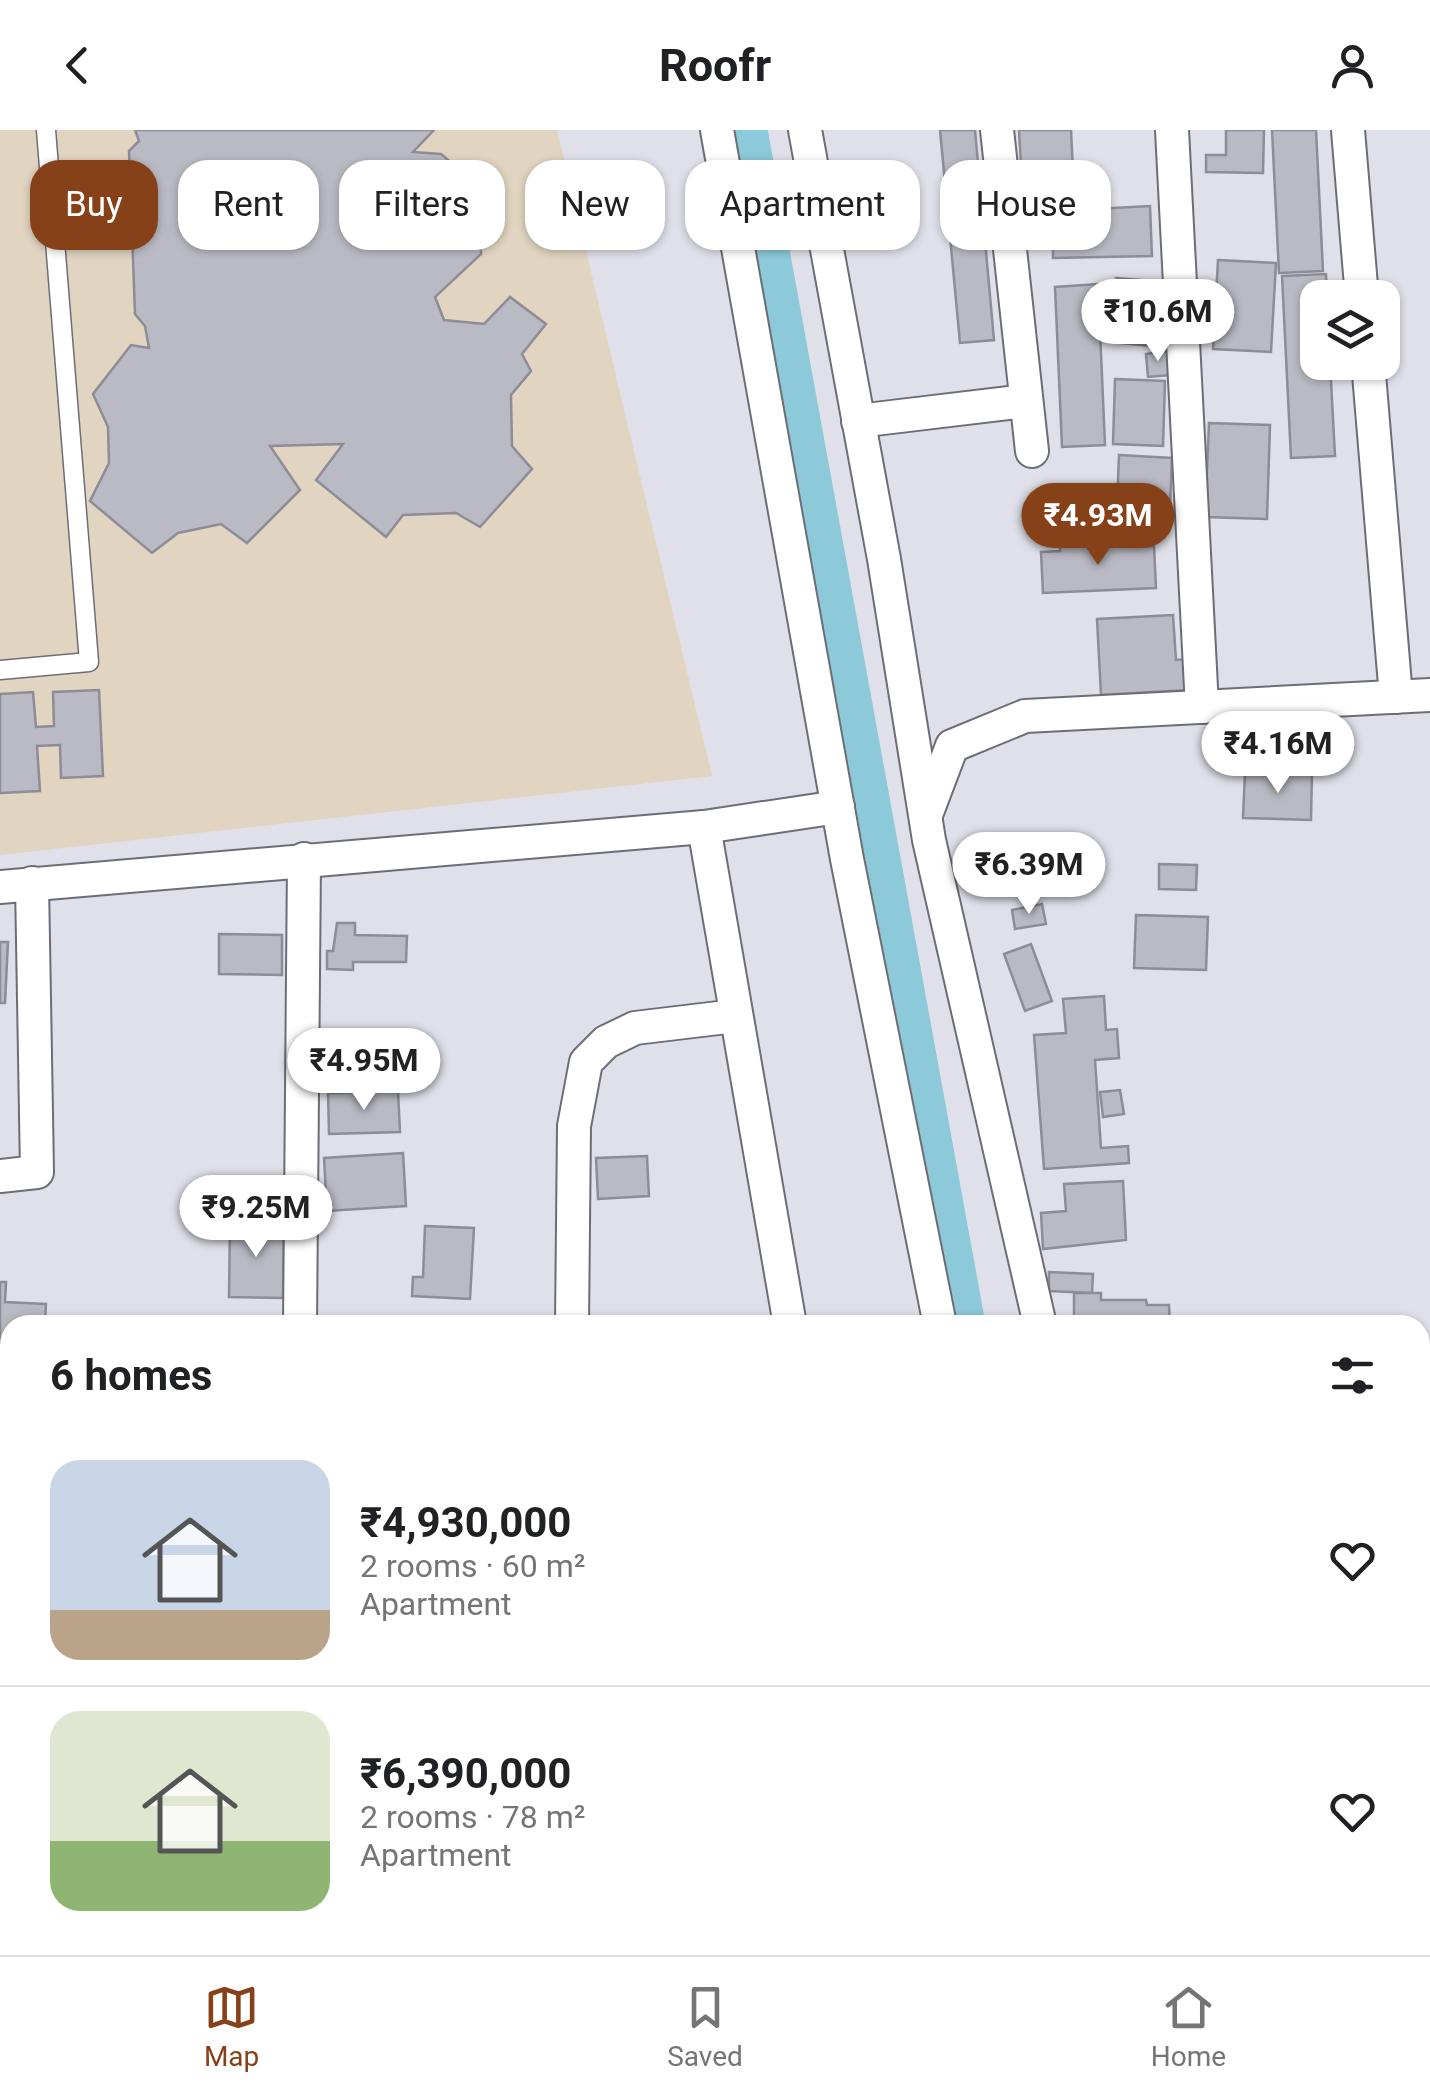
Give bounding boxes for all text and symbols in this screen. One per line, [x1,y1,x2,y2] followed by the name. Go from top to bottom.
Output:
[50,38,105,93] icon: back
[1325,38,1380,93] icon: person
[659,39,771,92] text: Roofr
[30,160,158,250] chip: Buy
[178,160,319,250] chip: Rent
[339,160,505,250] chip: Filters
[525,160,665,250] chip: New
[685,160,920,250] chip: Apartment
[940,160,1111,250] chip: House
[1077,279,1239,364] pin: ₹10.6M
[1300,280,1400,380] map controls
[1300,280,1400,380] button: layers
[1103,292,1213,330] text: ₹10.6M
[1017,483,1179,568] pin: ₹4.93M
[1043,496,1153,534] text: ₹4.93M
[1197,711,1359,796] pin: ₹4.16M
[1223,724,1333,762] text: ₹4.16M
[948,832,1110,917] pin: ₹6.39M
[974,845,1084,883] text: ₹6.39M
[283,1028,445,1113] pin: ₹4.95M
[309,1041,419,1079] text: ₹4.95M
[175,1175,337,1260] pin: ₹9.25M
[201,1188,311,1226] text: ₹9.25M
[1325,1348,1380,1403] icon: filters
[50,1351,212,1400] text: 6 homes
[360,1498,571,1547] text: ₹4,930,000
[130,1500,250,1620] icon: home
[1325,1533,1380,1588] icon: heart
[360,1547,585,1585] text: 2 rooms · 60 m²
[360,1585,512,1623] text: Apartment
[360,1749,571,1798] text: ₹6,390,000
[130,1751,250,1871] icon: home
[1325,1784,1380,1839] icon: heart
[360,1798,585,1836] text: 2 rooms · 78 m²
[360,1836,512,1874] text: Apartment
[204,1980,259,2073] tab: Map
[667,1980,743,2073] tab: Saved
[1151,1980,1226,2073] tab: Home

